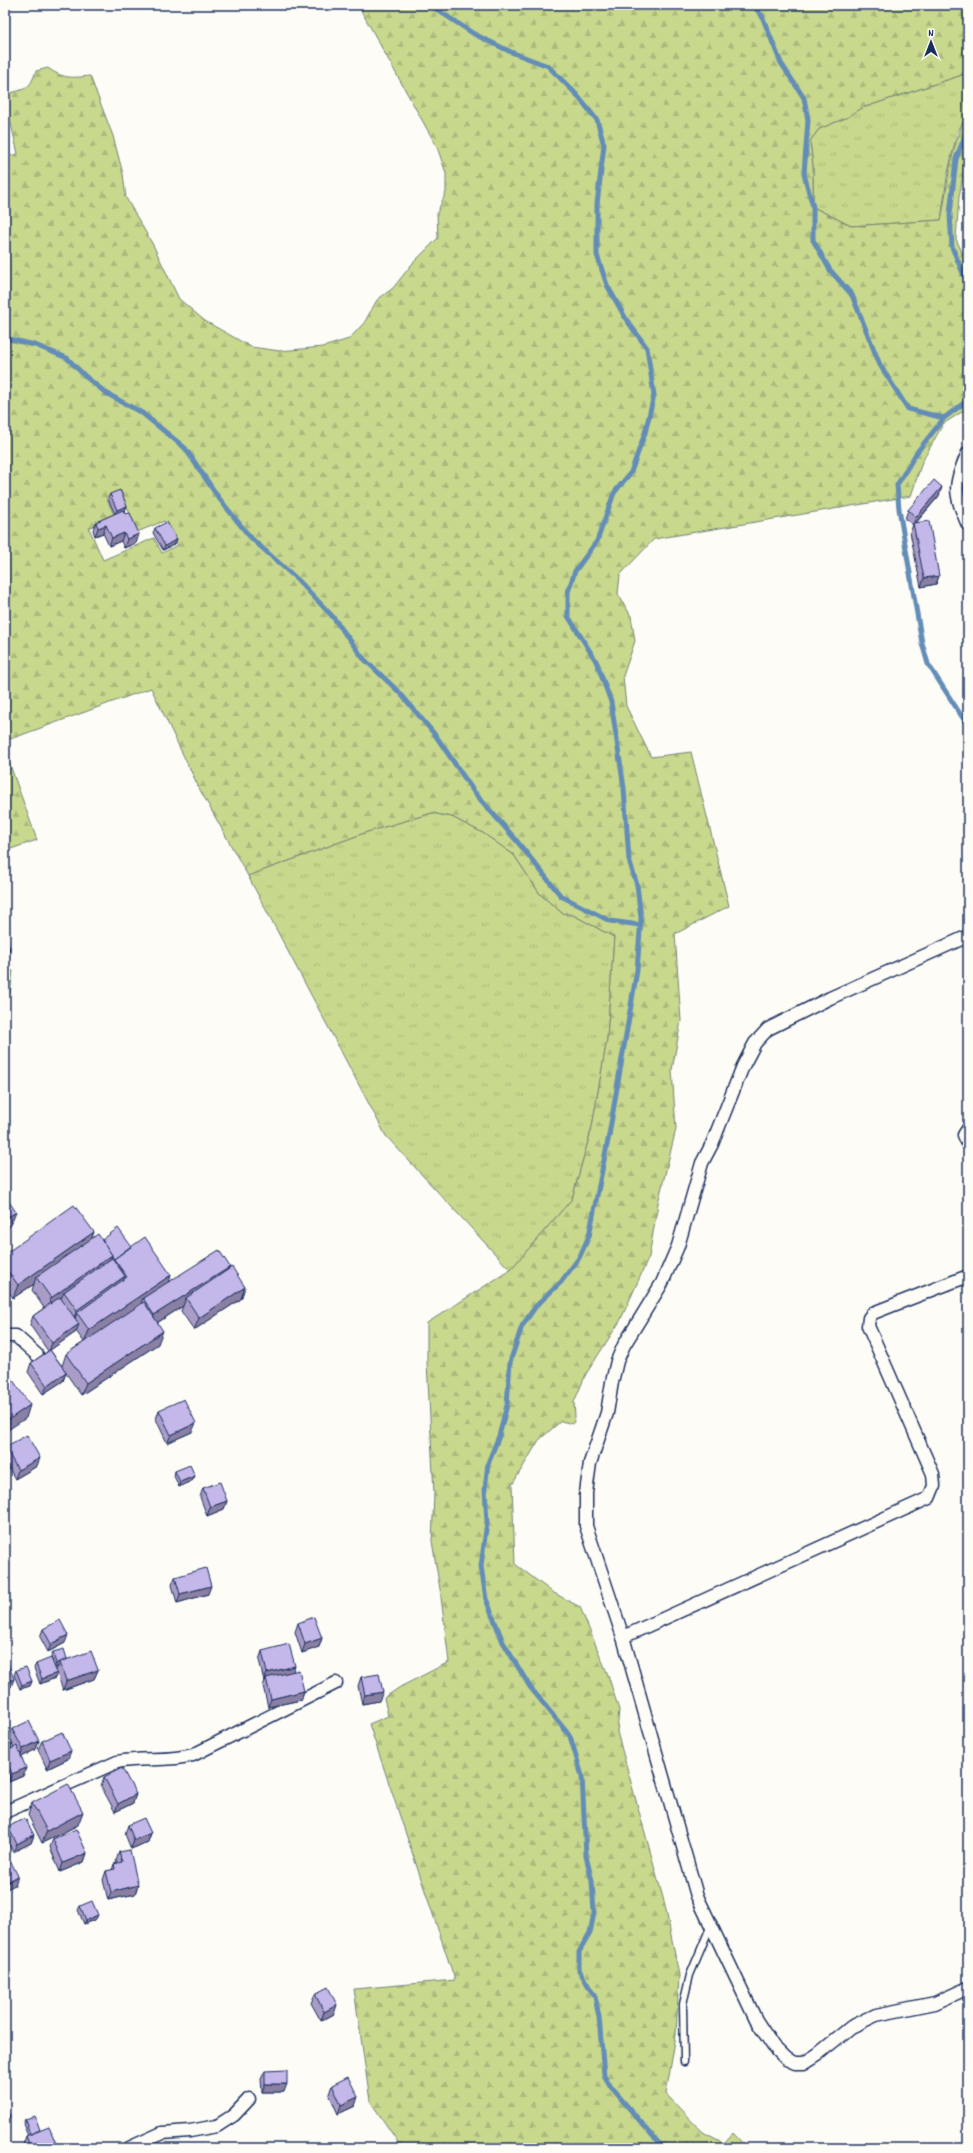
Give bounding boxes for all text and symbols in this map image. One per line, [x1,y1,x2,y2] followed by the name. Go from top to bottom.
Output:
[911,22,951,62] north arrow
[928,26,934,42] text: N

